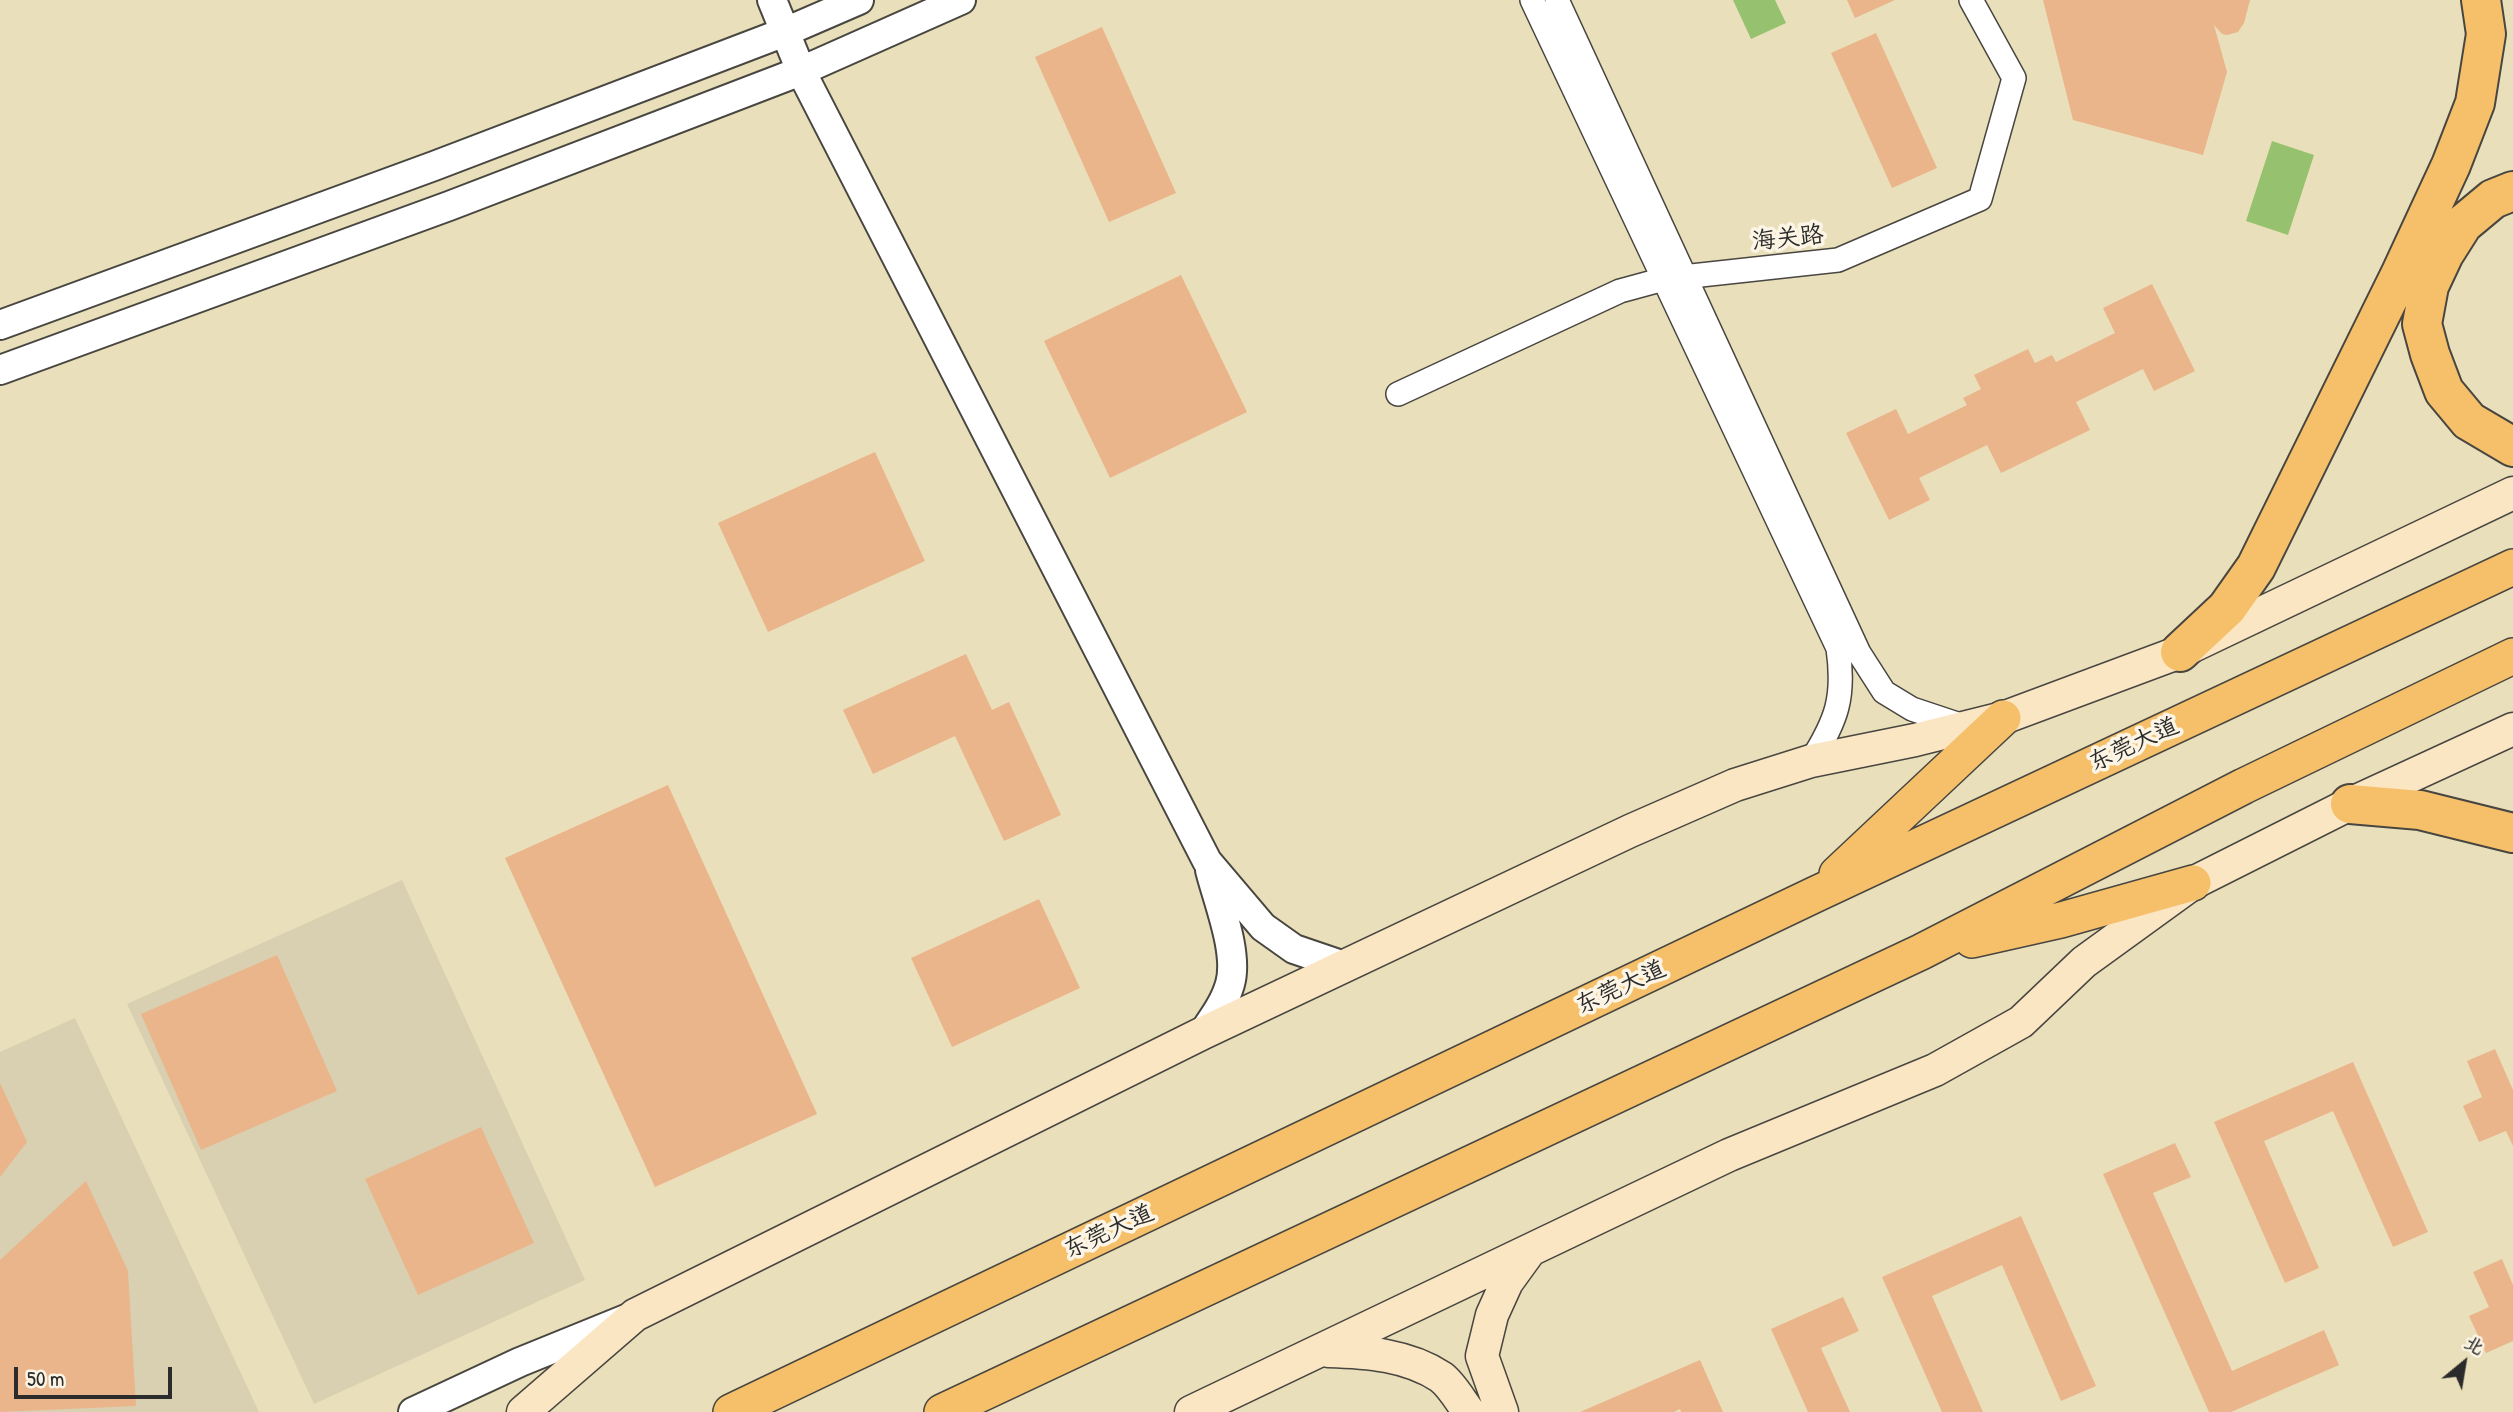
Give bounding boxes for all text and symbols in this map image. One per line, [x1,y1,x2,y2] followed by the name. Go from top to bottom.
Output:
[1751,221,1825,257] street label: 海关路
[2084,712,2184,778] street label: 东莞大道
[1571,955,1671,1021] street label: 东莞大道
[1059,1199,1159,1265] street label: 东莞大道
[2429,1328,2499,1398] north arrow
[2460,1329,2489,1361] text: 北
[18,1352,175,1396] scale bar
[27,1364,64,1393] text: 50 m

